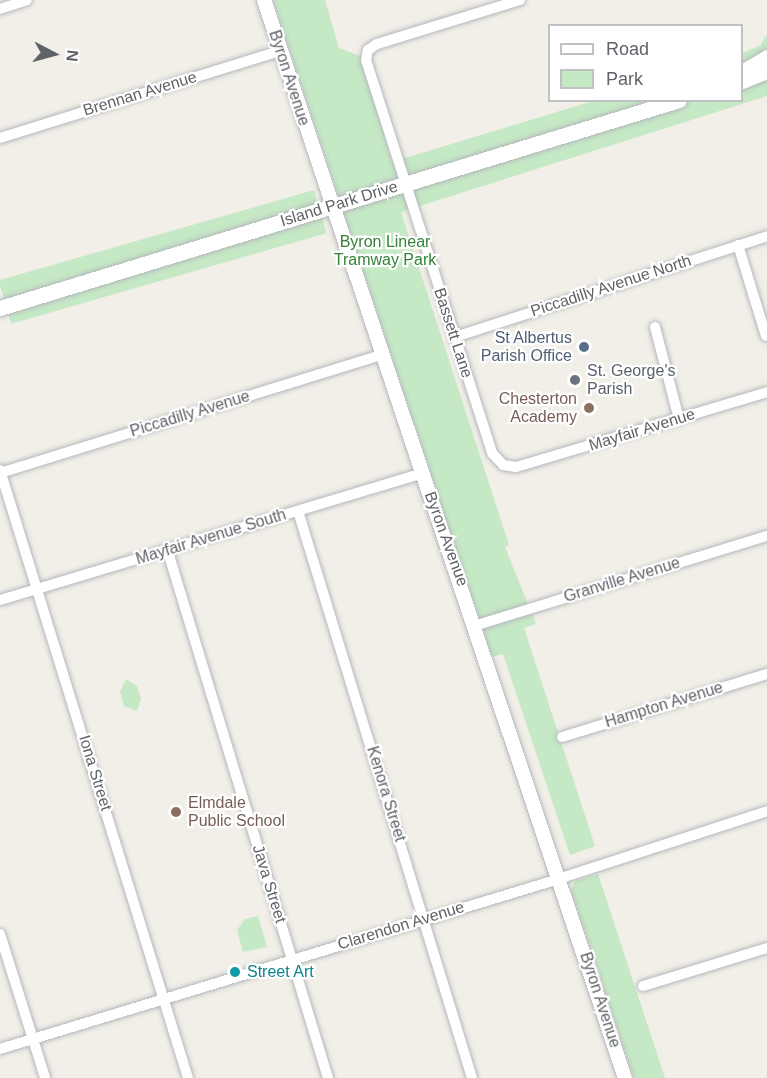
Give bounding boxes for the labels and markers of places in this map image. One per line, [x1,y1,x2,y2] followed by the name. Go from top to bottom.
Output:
[481,328,572,366] place label: St Albertus Parish Office
[577,340,591,354] marker: St Albertus Parish Office
[587,361,675,399] place label: St. George's Parish
[568,373,582,387] marker: St. George's Parish
[499,389,577,427] place label: Chesterton Academy
[582,401,596,415] marker: Chesterton Academy
[188,793,285,831] place label: Elmdale Public School
[169,805,183,819] marker: Elmdale Public School
[247,962,315,982] place label: Street Art
[228,965,242,979] marker: Street Art

